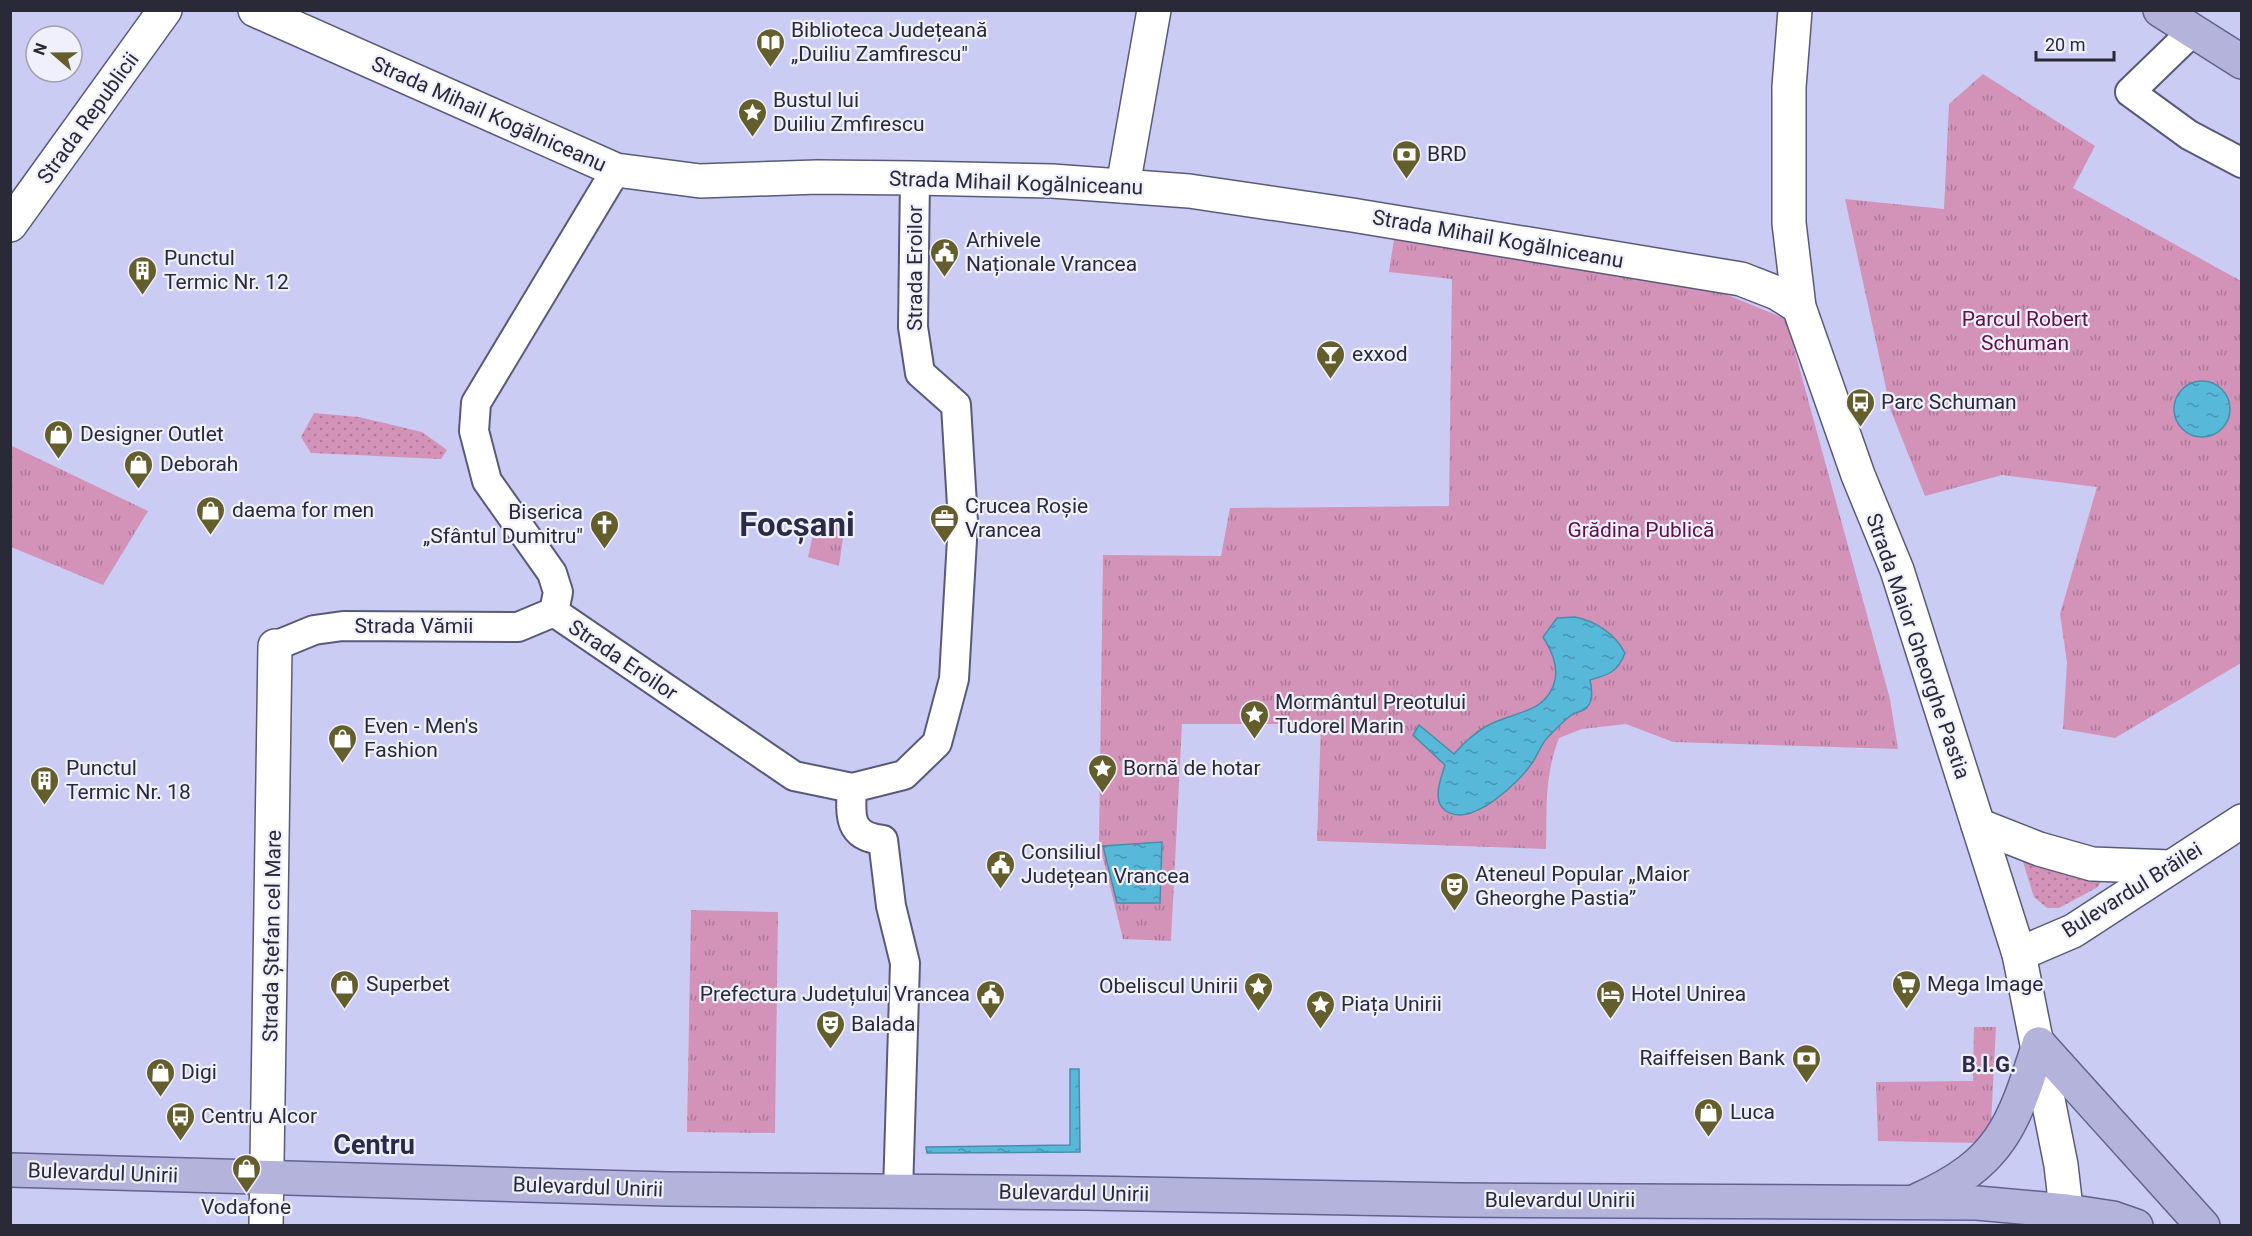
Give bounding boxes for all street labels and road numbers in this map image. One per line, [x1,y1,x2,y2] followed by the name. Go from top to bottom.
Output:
[32,48,144,188] street label: Strada Republicii
[368,51,610,177] street label: Strada Mihail Kogălniceanu
[888,167,1144,199] street label: Strada Mihail Kogălniceanu
[903,205,927,331] street label: Strada Eroilor
[1371,205,1625,273] street label: Strada Mihail Kogălniceanu
[1861,510,1975,782] street label: Strada Maior Gheorghe Pastia
[355,614,473,638] street label: Strada Vămii
[564,615,682,705] street label: Strada Eroilor
[258,830,286,1042] street label: Strada Ștefan cel Mare
[2058,837,2206,943] street label: Bulevardul Brăilei
[27,1158,179,1188] street label: Bulevardul Unirii
[512,1172,664,1202] street label: Bulevardul Unirii
[999,1180,1149,1206] street label: Bulevardul Unirii
[1485,1188,1635,1212] street label: Bulevardul Unirii

